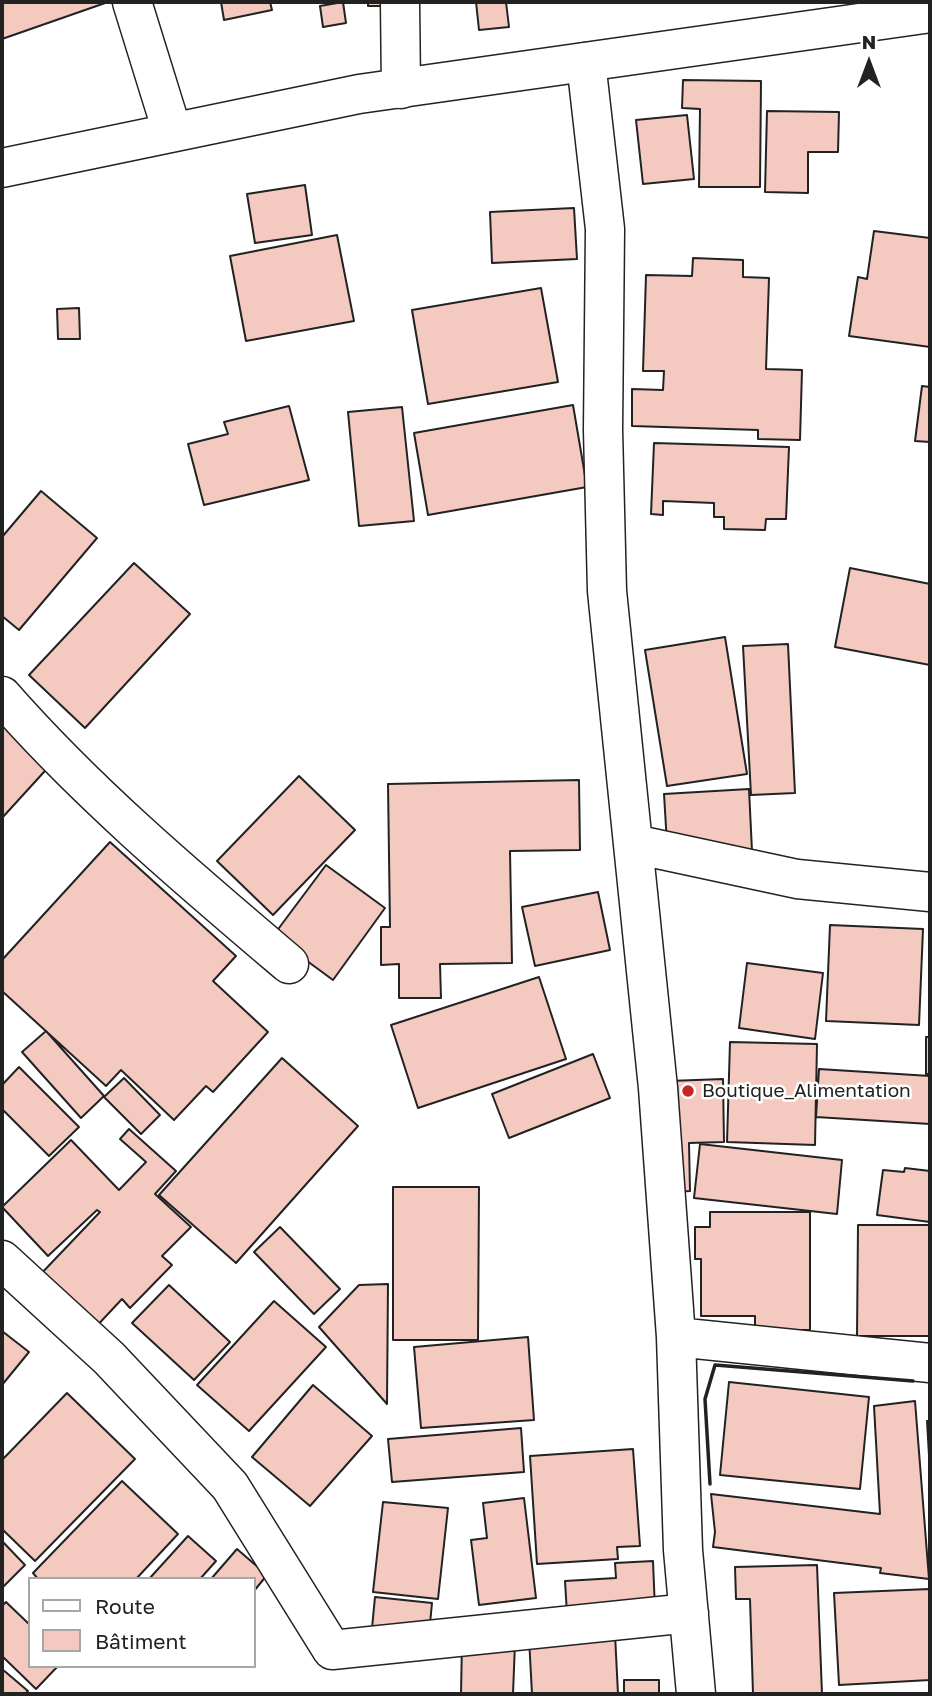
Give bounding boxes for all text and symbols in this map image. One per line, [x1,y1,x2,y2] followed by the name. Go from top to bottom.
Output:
[834,28,904,98] north arrow
[862,30,876,53] text: N
[702,1080,911,1102] place label: Boutique_Alimentation
[680,1083,696,1099] marker: Boutique_Alimentation
[28,1577,256,1668] legend
[95,1593,155,1619] text: Route
[95,1628,187,1654] text: Bâtiment

